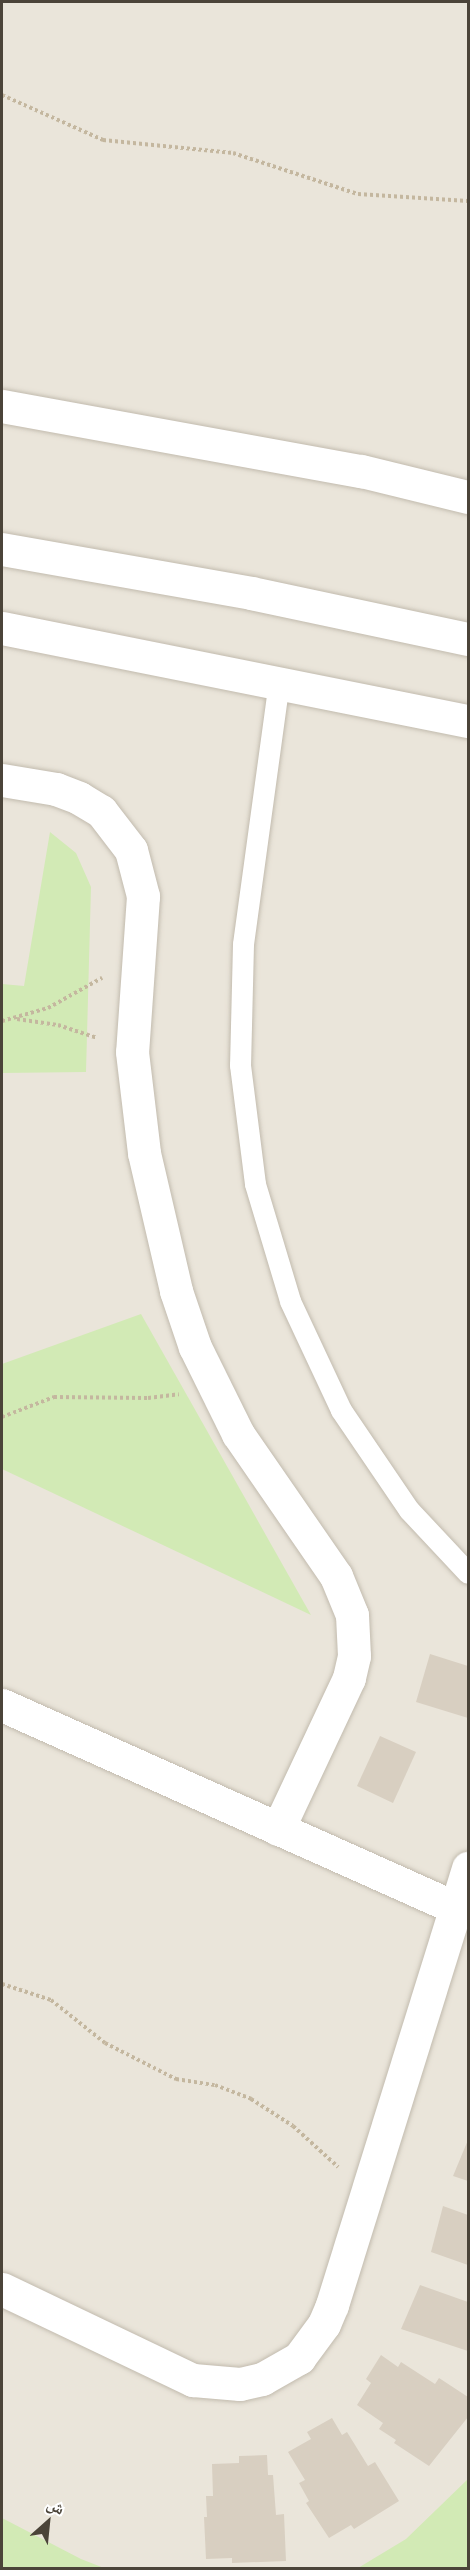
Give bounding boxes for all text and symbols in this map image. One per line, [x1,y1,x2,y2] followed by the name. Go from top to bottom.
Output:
[18,2492,78,2552] north arrow
[44,2493,68,2519] text: ش

